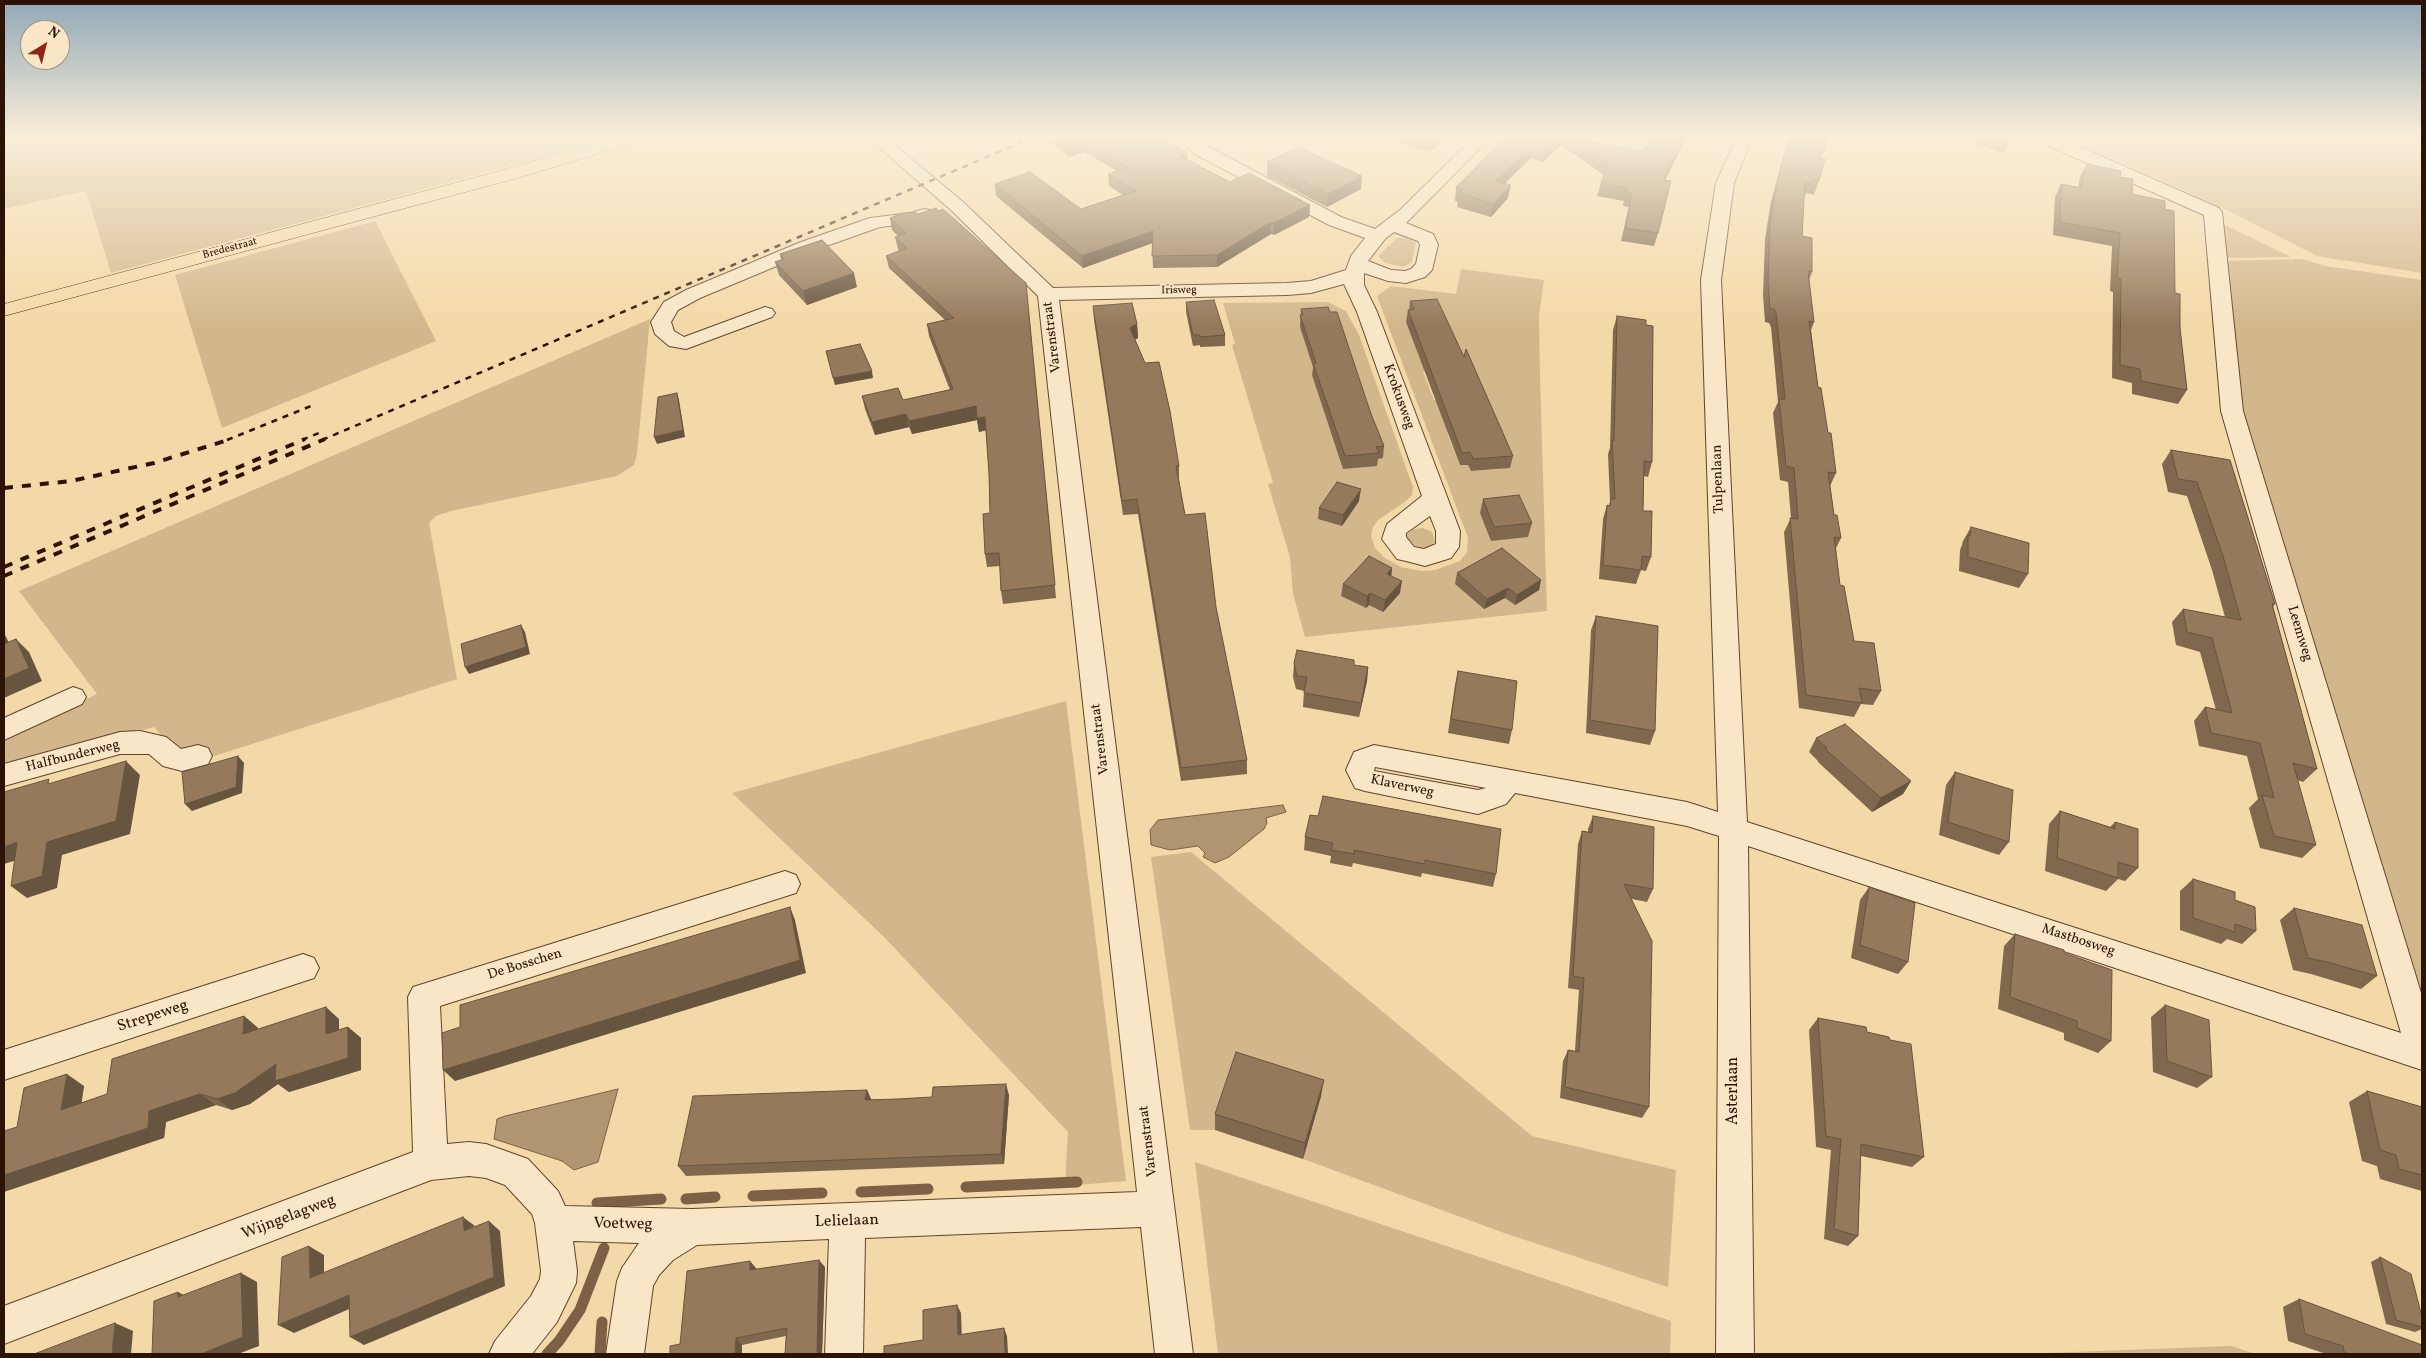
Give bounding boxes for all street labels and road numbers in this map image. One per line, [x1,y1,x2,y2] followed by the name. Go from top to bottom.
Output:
[201,235,259,263] street label: Bredestraat
[1161,284,1197,298] street label: Irisweg
[1040,300,1066,374] street label: Varenstraat
[1378,362,1418,432] street label: Krokusweg
[1709,444,1729,514] street label: Tulpenlaan
[2283,604,2315,664] street label: Leemweg
[1088,702,1114,776] street label: Varenstraat
[24,737,122,777] street label: Halfbunderweg
[1369,772,1435,802] street label: Klaverweg
[2039,921,2117,961] street label: Mastbosweg
[486,946,564,984] street label: De Bosschen
[115,997,191,1037] street label: Strepeweg
[1724,1057,1744,1125] street label: Asterlaan
[1136,1104,1162,1178] street label: Varenstraat
[239,1191,339,1245] street label: Wijngelagweg
[815,1211,879,1233] street label: Lelielaan
[593,1215,653,1235] street label: Voetweg

